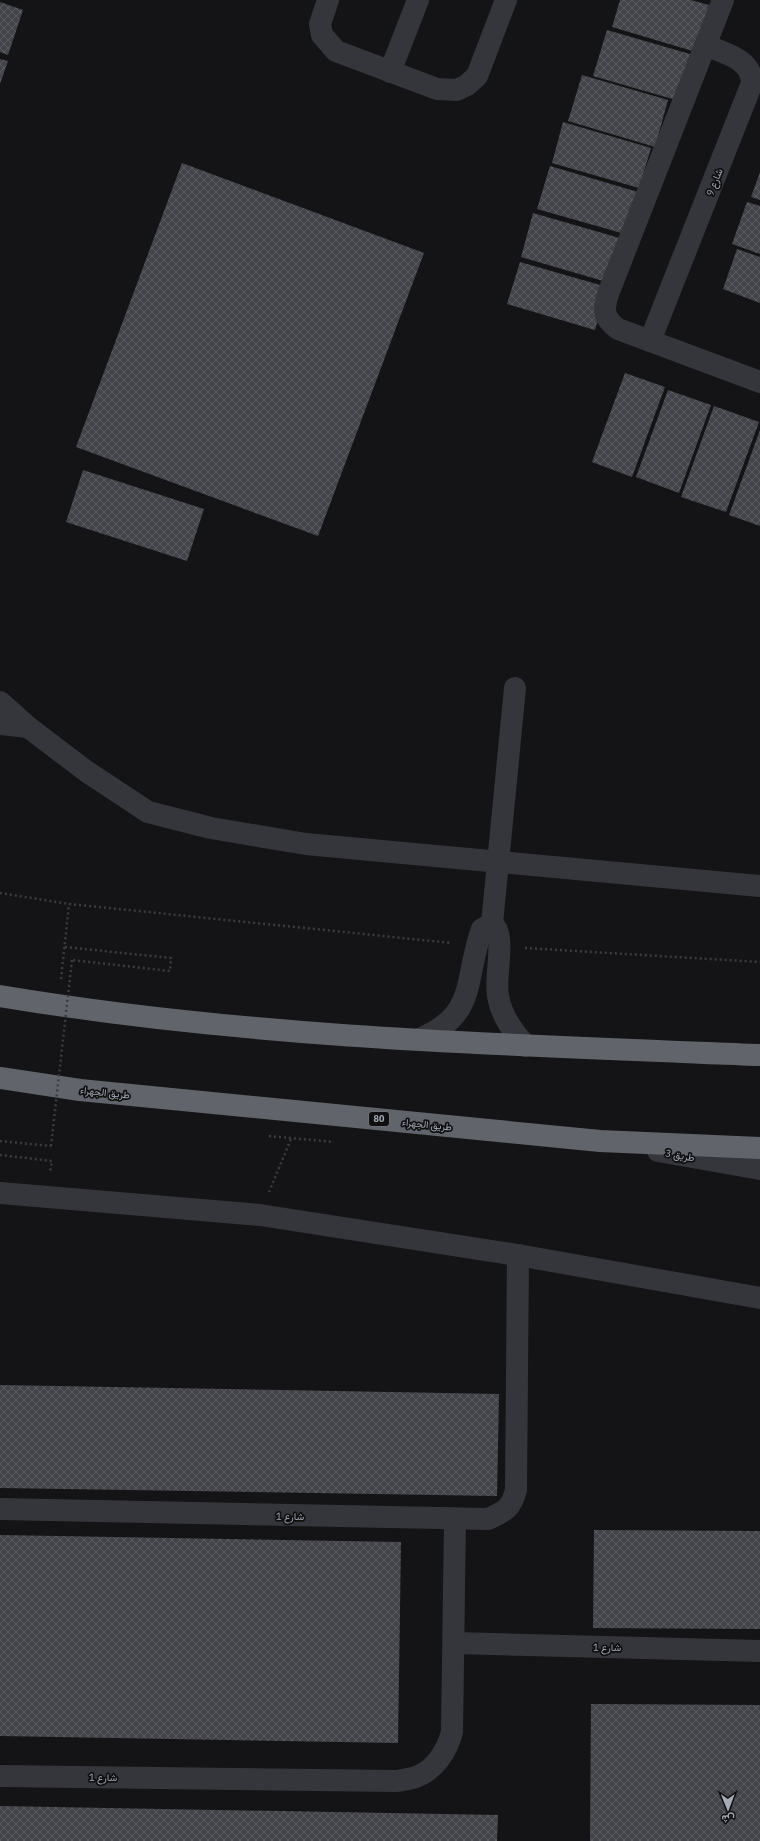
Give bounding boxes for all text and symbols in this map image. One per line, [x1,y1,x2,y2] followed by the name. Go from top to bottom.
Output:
[703,166,726,198] street label: شارع 9
[79,1083,131,1102] street label: طريق الجهراء
[369,1112,389,1126] road number: 80
[401,1115,453,1134] street label: طريق الجهراء
[664,1147,696,1165] street label: طريق 3
[276,1510,304,1523] street label: شارع 1
[593,1641,621,1654] street label: شارع 1
[89,1771,117,1784] street label: شارع 1
[708,1789,748,1829] north arrow
[721,1812,735,1826] text: ش

